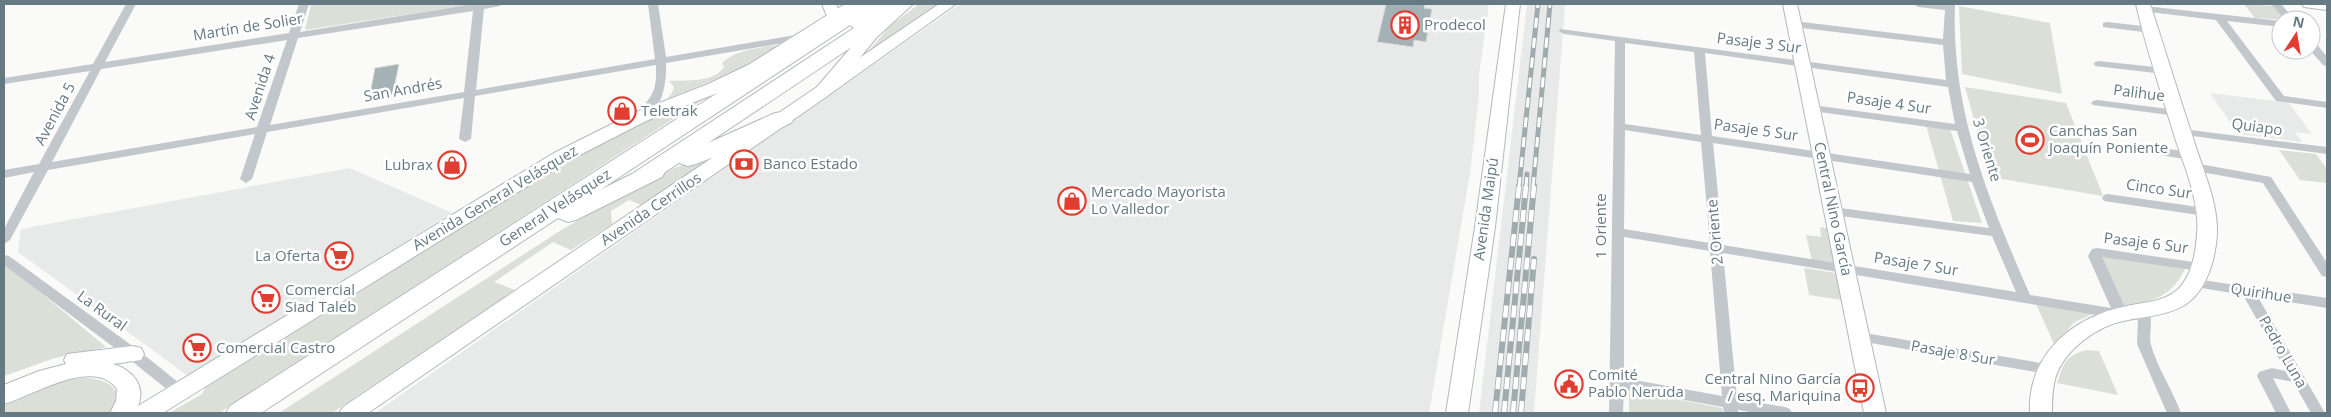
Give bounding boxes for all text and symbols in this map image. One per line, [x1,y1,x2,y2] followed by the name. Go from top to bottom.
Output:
[191,7,304,45] street label: Martín de Solier
[1390,10,1420,40] building icon: Prodecol
[2271,10,2321,60] north arrow
[2291,11,2306,32] text: N
[1424,14,1486,34] place label: Prodecol
[1716,27,1803,57] street label: Pasaje 3 Sur
[239,51,279,122] street label: Avenida 4
[362,72,444,106] street label: San Andrés
[29,79,79,148] street label: Avenida 5
[2112,79,2166,105] street label: Palihue
[1846,86,1933,118] street label: Pasaje 4 Sur
[607,96,637,126] shop icon: Teletrak
[641,100,698,120] place label: Teletrak
[1713,113,1800,145] street label: Pasaje 5 Sur
[2230,113,2284,139] street label: Quiapo
[1969,115,2007,184] street label: 3 Oriente
[2047,120,2168,157] place label: Canchas San Joaquín Poniente
[2015,125,2045,155] sports icon: Canchas San Joaquín Poniente
[1810,140,1858,278] street label: Central Nino García
[409,142,581,254] street label: Avenida General Velásquez
[729,149,759,179] bank icon: Banco Estado
[437,150,467,180] shop icon: Lubrax
[763,153,858,173] place label: Banco Estado
[384,154,433,174] place label: Lubrax
[1468,156,1502,262] street label: Avenida Maipú
[496,165,614,251] street label: General Velásquez
[596,167,705,249] street label: Avenida Cerrillos
[2125,174,2193,203] street label: Cinco Sur
[1091,181,1226,218] place label: Mercado Mayorista Lo Valledor
[1057,186,1087,216] shop icon: Mercado Mayorista Lo Valledor
[1590,193,1610,259] street label: 1 Oriente
[1701,199,1727,266] street label: 2 Oriente
[2103,227,2190,257] street label: Pasaje 6 Sur
[324,241,354,271] supermarket icon: La Oferta
[255,245,320,265] place label: La Oferta
[1873,246,1960,280] street label: Pasaje 7 Sur
[2229,277,2293,307] street label: Quirihue
[285,279,356,316] place label: Comercial Siad Taleb
[251,284,281,314] supermarket icon: Comercial Siad Taleb
[74,285,131,335] street label: La Rural
[2255,312,2313,391] street label: Pedro Luna
[182,333,212,363] supermarket icon: Comercial Castro
[1910,335,1997,369] street label: Pasaje 8 Sur
[216,337,335,357] place label: Comercial Castro
[1588,364,1684,401] place label: Comité Pablo Neruda
[1705,368,1841,405] place label: Central Nino García / esq. Mariquina
[1554,369,1584,399] public building icon: Comité Pablo Neruda
[1845,373,1875,403] bus stop icon: Central Nino García / esq. Mariquina

